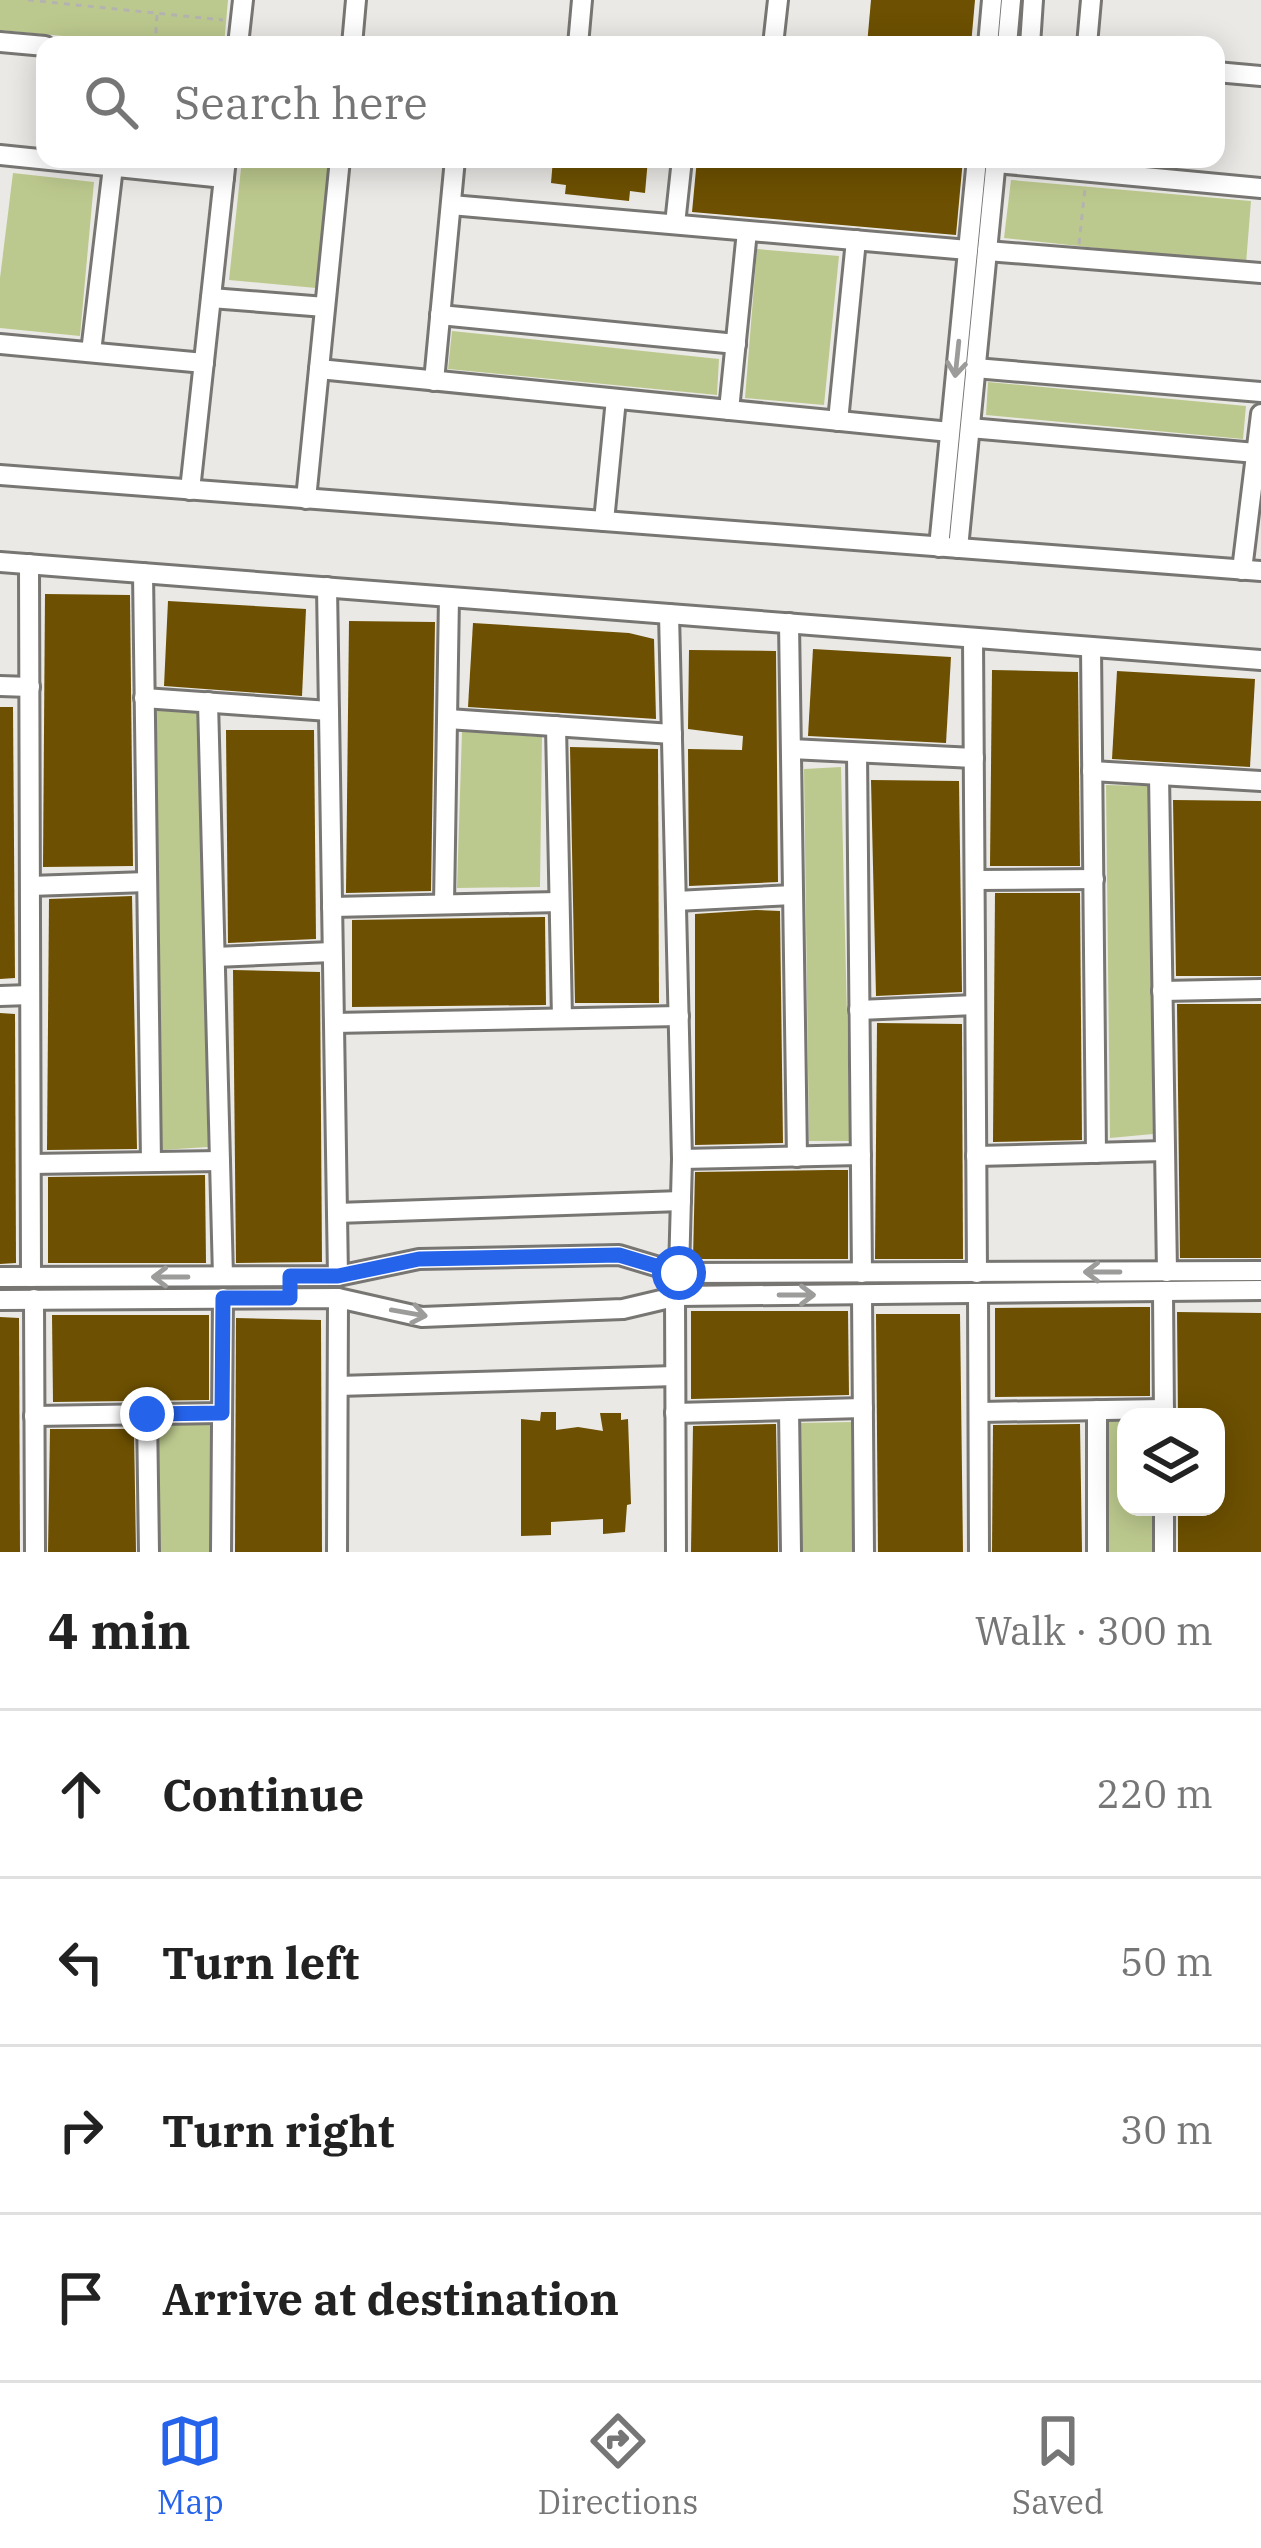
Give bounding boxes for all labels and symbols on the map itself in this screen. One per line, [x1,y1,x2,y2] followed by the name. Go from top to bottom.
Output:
[945,339,968,378] one-way arrow
[652,1246,706,1300] route start
[1083,1261,1122,1283] one-way arrow
[151,1265,190,1288] one-way arrow
[777,1284,816,1306] one-way arrow
[389,1303,428,1326] one-way arrow
[120,1387,174,1441] route end

